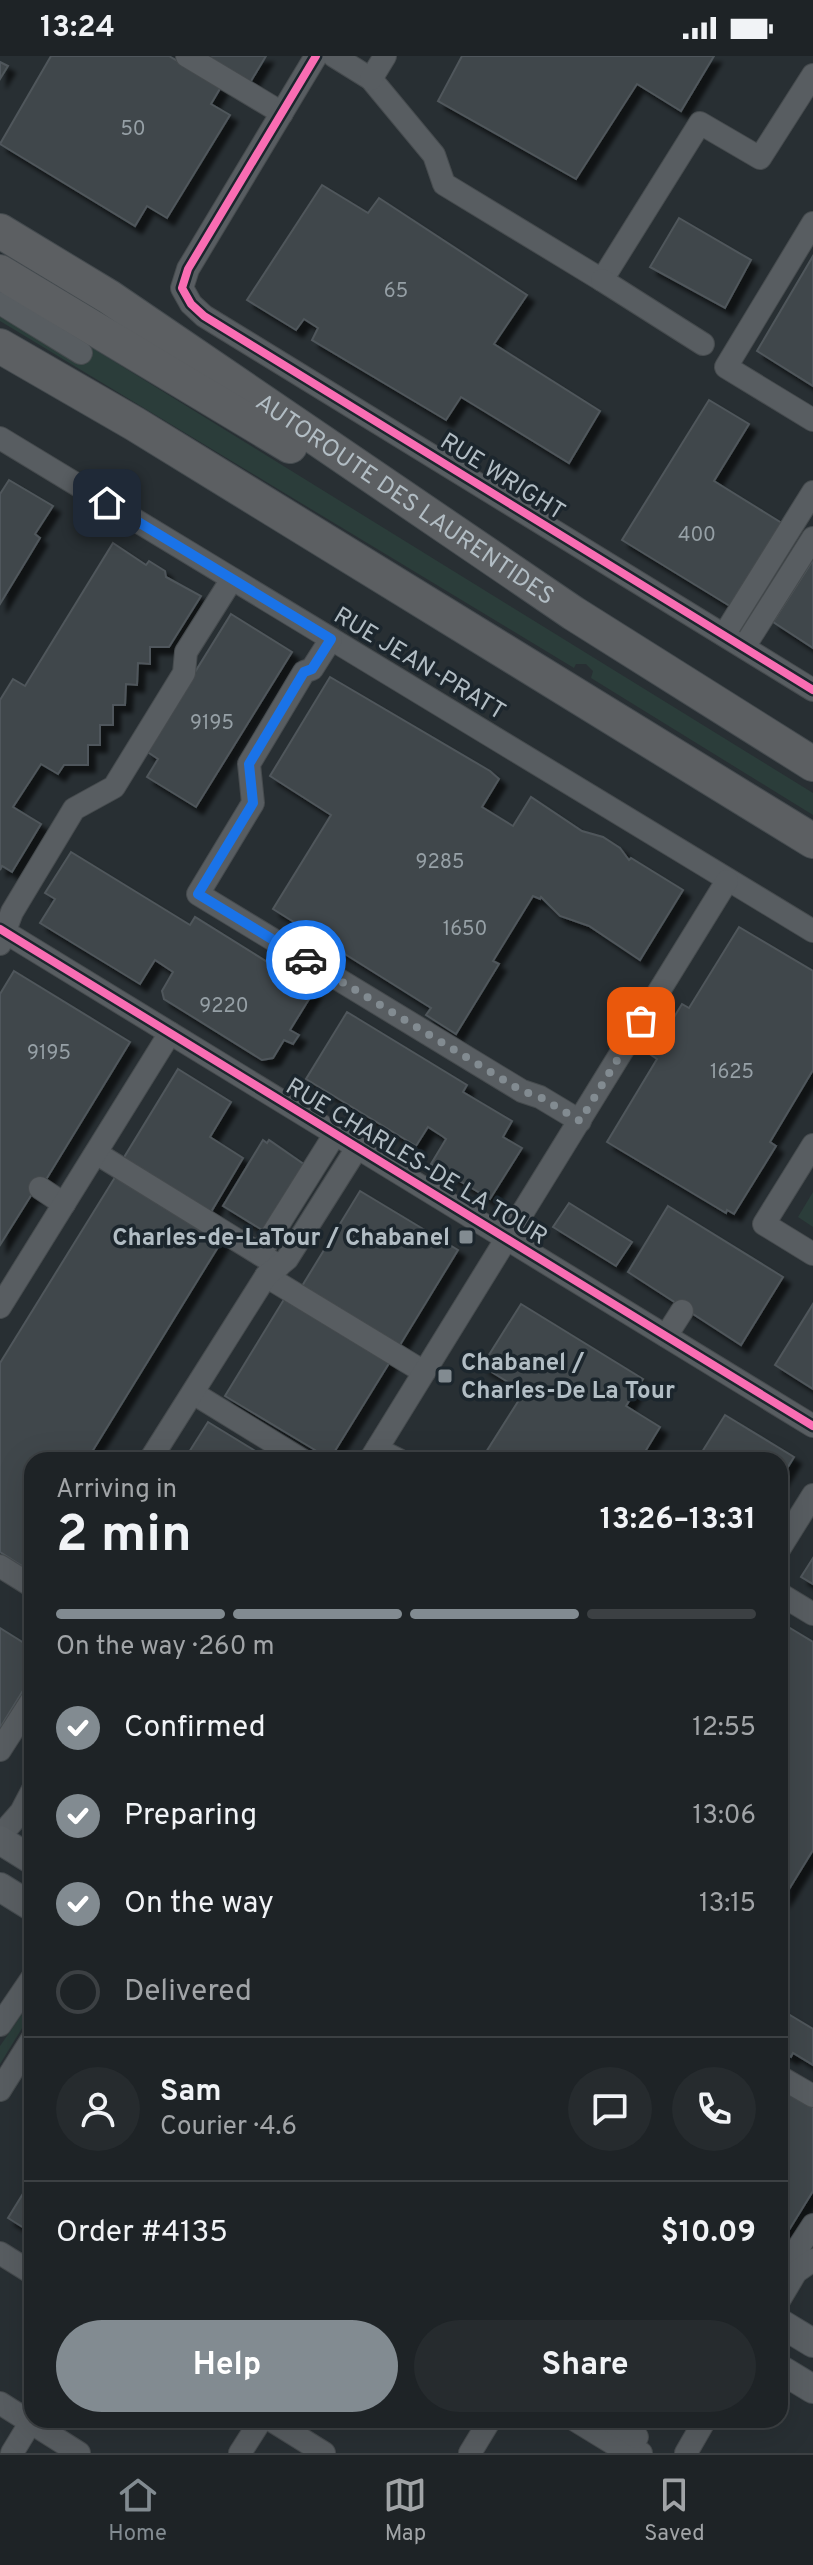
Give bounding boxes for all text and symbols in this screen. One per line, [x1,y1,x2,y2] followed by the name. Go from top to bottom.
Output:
[40,10,115,47] text: 13:24
[120,117,146,143] house number: 50
[384,279,408,305] house number: 65
[249,388,559,613] street label: AUTOROUTE DES LAURENTIDES
[434,427,570,528] street label: RUE WRIGHT
[73,469,141,537] pin
[85,481,129,525] icon: home
[678,523,716,549] house number: 400
[328,602,510,728] street label: RUE JEAN-PRATT
[190,711,234,737] house number: 9195
[416,850,464,876] house number: 9285
[443,917,487,943] house number: 1650
[266,920,346,1000] courier
[284,938,328,982] icon: car
[607,987,675,1055] pin
[199,994,249,1020] house number: 9220
[619,999,663,1043] icon: bag
[27,1041,71,1067] house number: 9195
[710,1060,754,1086] house number: 1625
[280,1073,552,1253] street label: RUE CHARLES-DE LA TOUR
[112,1224,450,1254] place label: Charles-de-LaTour / Chabanel
[457,1228,475,1246] marker: Charles-de-LaTour / Chabanel
[461,1349,675,1407] place label: Chabanel / Charles-De La Tour
[436,1367,454,1385] marker: Chabanel / Charles-De La Tour
[56,1474,177,1507] text: Arriving in
[600,1502,756,1539] text: 13:26–13:31
[56,1504,192,1570] text: 2 min
[56,1631,274,1664] text: On the way · 260 m
[56,1706,100,1750] icon: check
[124,1710,266,1747] text: Confirmed
[692,1712,756,1745] text: 12:55
[56,1794,100,1838] icon: check
[124,1798,257,1835] text: Preparing
[693,1800,756,1833] text: 13:06
[56,1882,100,1926] icon: check
[124,1886,274,1923] text: On the way
[699,1888,756,1921] text: 13:15
[124,1974,252,2011] text: Delivered
[56,2067,140,2151] button: person
[568,2067,652,2151] button: chat
[672,2067,756,2151] button: phone
[160,2074,222,2111] text: Sam
[160,2111,297,2144] text: Courier · 4.6
[56,2215,228,2252] text: Order #4135
[661,2215,756,2252] text: $10.09
[56,2320,398,2412] button: Help
[414,2320,756,2412] button: Share
[108,2473,167,2548] tab: Home
[383,2473,427,2548] tab: Map
[644,2473,705,2548] tab: Saved

